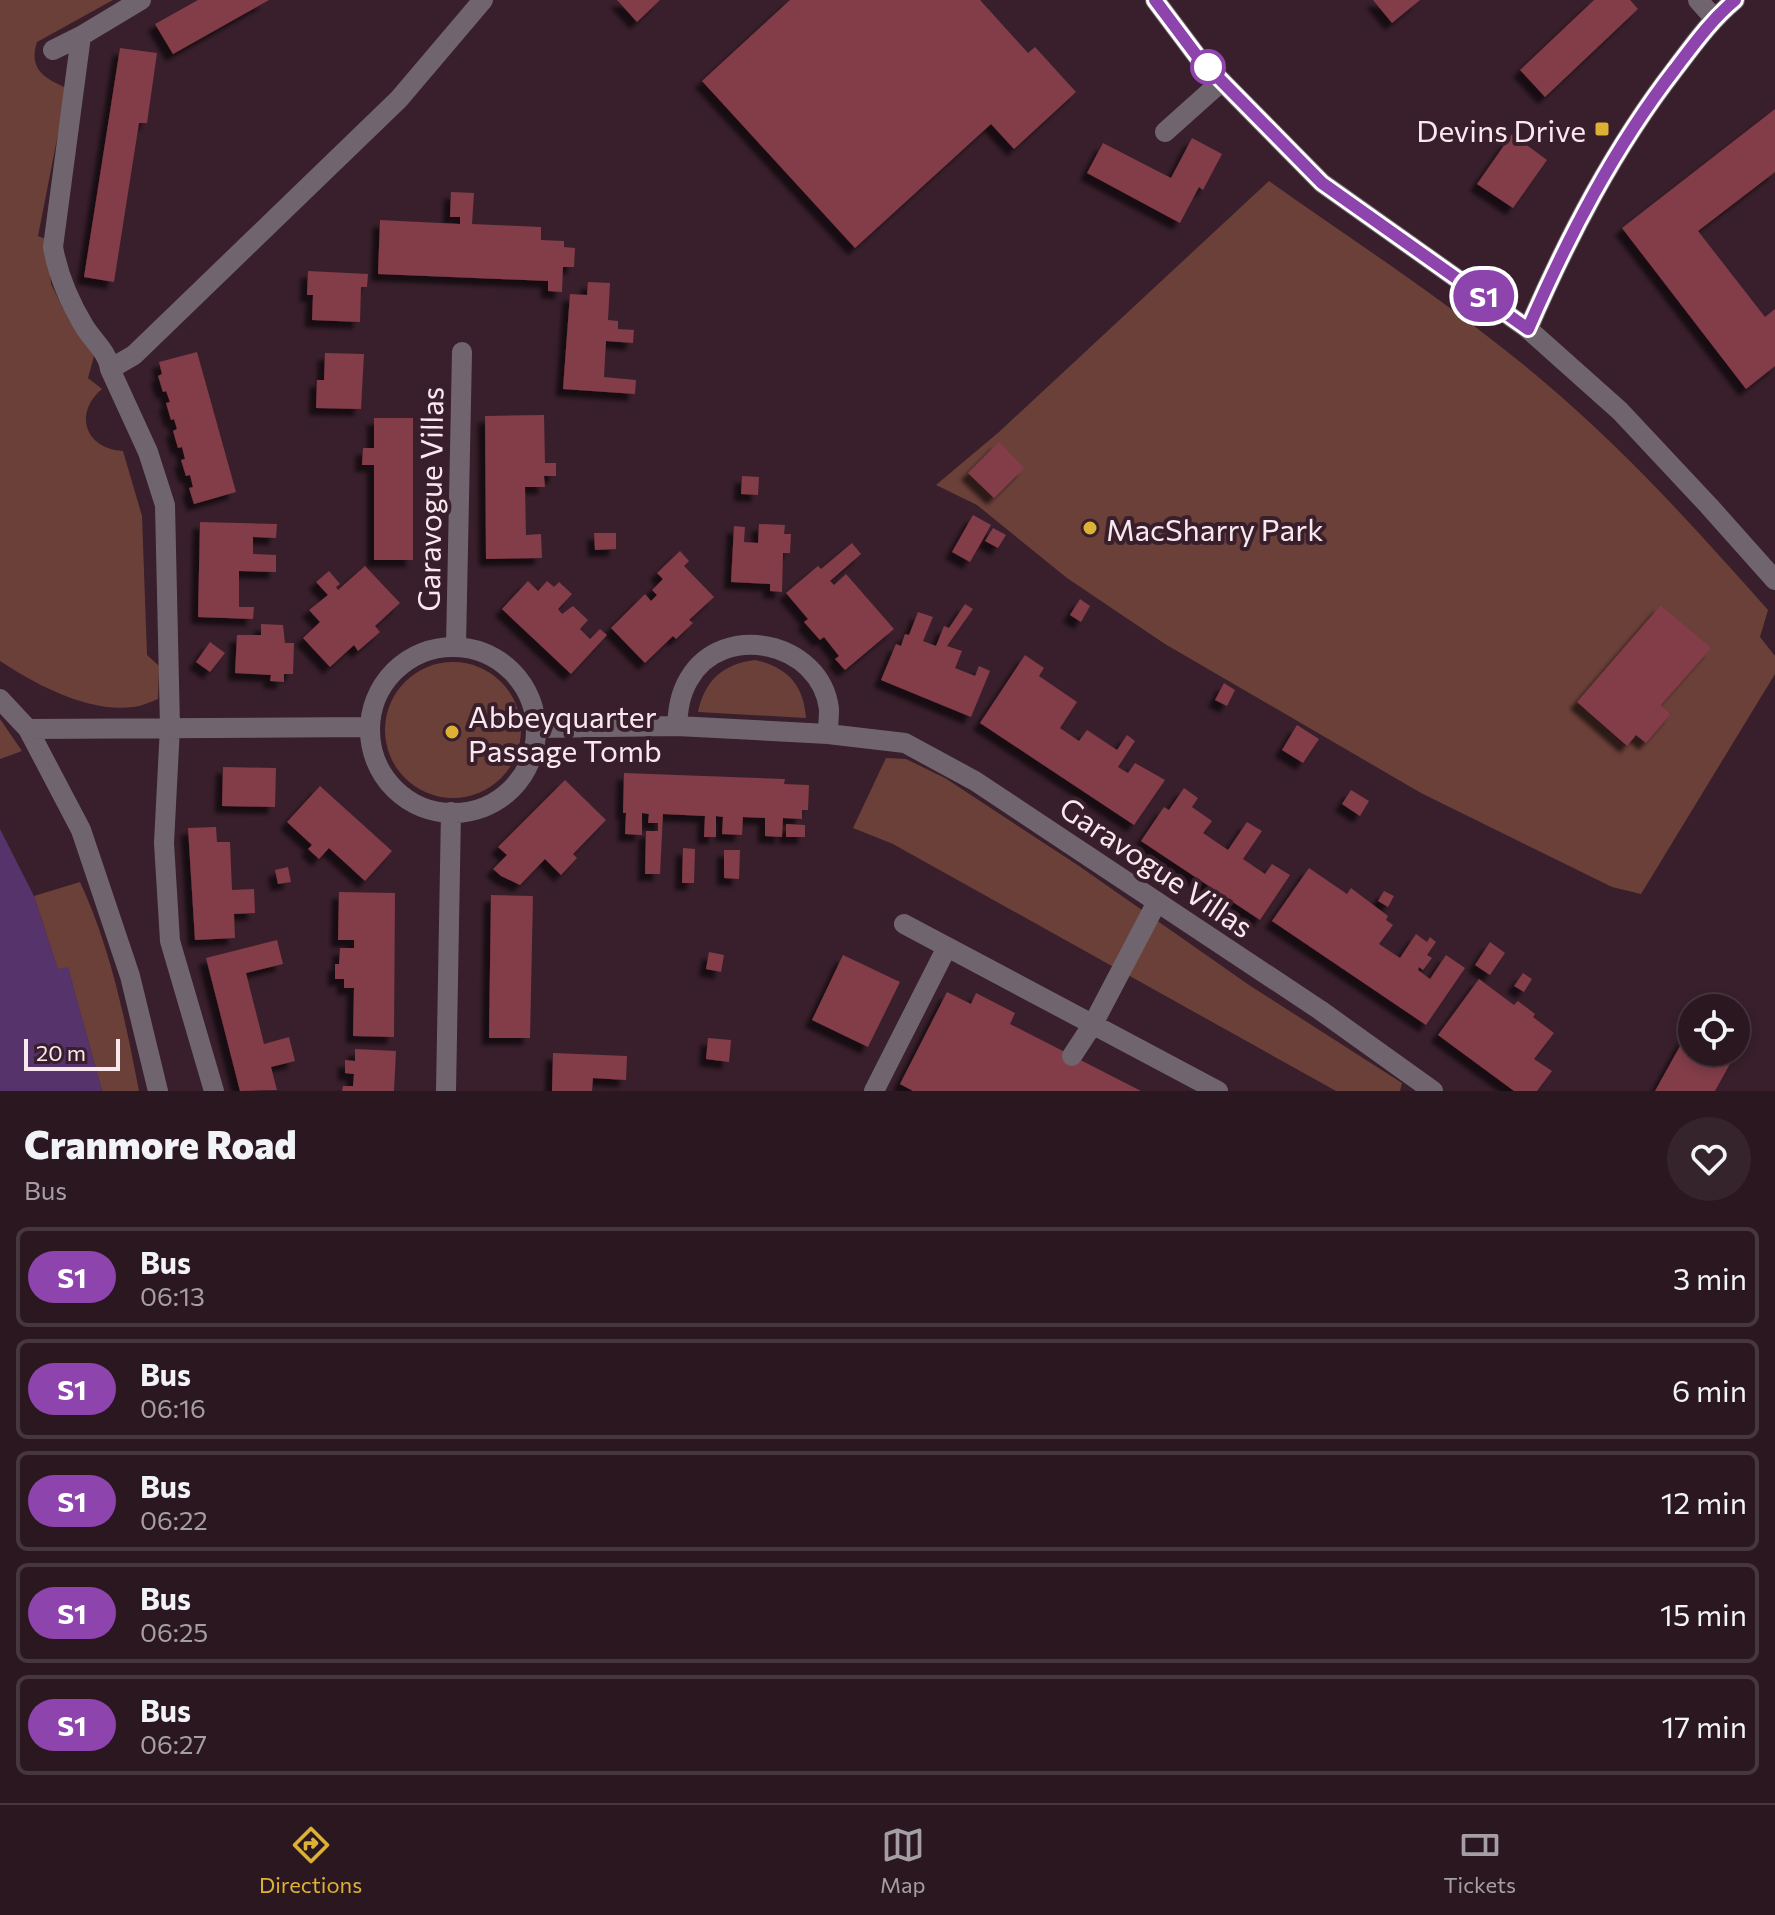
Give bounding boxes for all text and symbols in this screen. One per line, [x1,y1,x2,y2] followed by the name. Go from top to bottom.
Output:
[1191,50,1225,84] unlabelled marker
[1416,111,1586,148] place label: Devins Drive
[1593,120,1611,138] marker: Devins Drive
[1448,270,1520,322] line badge: S1
[1469,279,1499,313] text: S1
[409,386,449,612] street label: Garavogue Villas
[1106,510,1323,547] place label: MacSharry Park
[1081,519,1099,537] marker: MacSharry Park
[468,697,662,768] place label: Abbeyquarter Passage Tomb
[443,723,461,741] marker: Abbeyquarter Passage Tomb
[1053,788,1261,944] street label: Garavogue Villas
[1678,994,1750,1066] map controls
[1678,994,1750,1066] button: locate
[24,1035,120,1071] scale bar
[36,1039,86,1066] text: 20 m
[1667,1117,1751,1201] button: heart
[24,1120,297,1167] text: Cranmore Road
[24,1174,67,1205] text: Bus
[140,1243,191,1280] text: Bus
[1673,1259,1747,1296] text: 3 min
[57,1260,87,1294] text: S1
[140,1280,205,1311] text: 06:13
[140,1355,191,1392] text: Bus
[1672,1371,1747,1408] text: 6 min
[57,1372,87,1406] text: S1
[140,1392,206,1423] text: 06:16
[140,1467,191,1504] text: Bus
[1661,1483,1747,1520] text: 12 min
[57,1484,87,1518] text: S1
[140,1504,208,1535] text: 06:22
[140,1579,191,1616] text: Bus
[1660,1595,1747,1632] text: 15 min
[57,1596,87,1630] text: S1
[140,1616,208,1647] text: 06:25
[140,1691,191,1728] text: Bus
[1662,1707,1747,1744] text: 17 min
[57,1708,87,1742] text: S1
[140,1728,207,1759] text: 06:27
[259,1823,362,1898] tab: Directions
[880,1823,925,1898] tab: Map
[1443,1823,1516,1898] tab: Tickets

